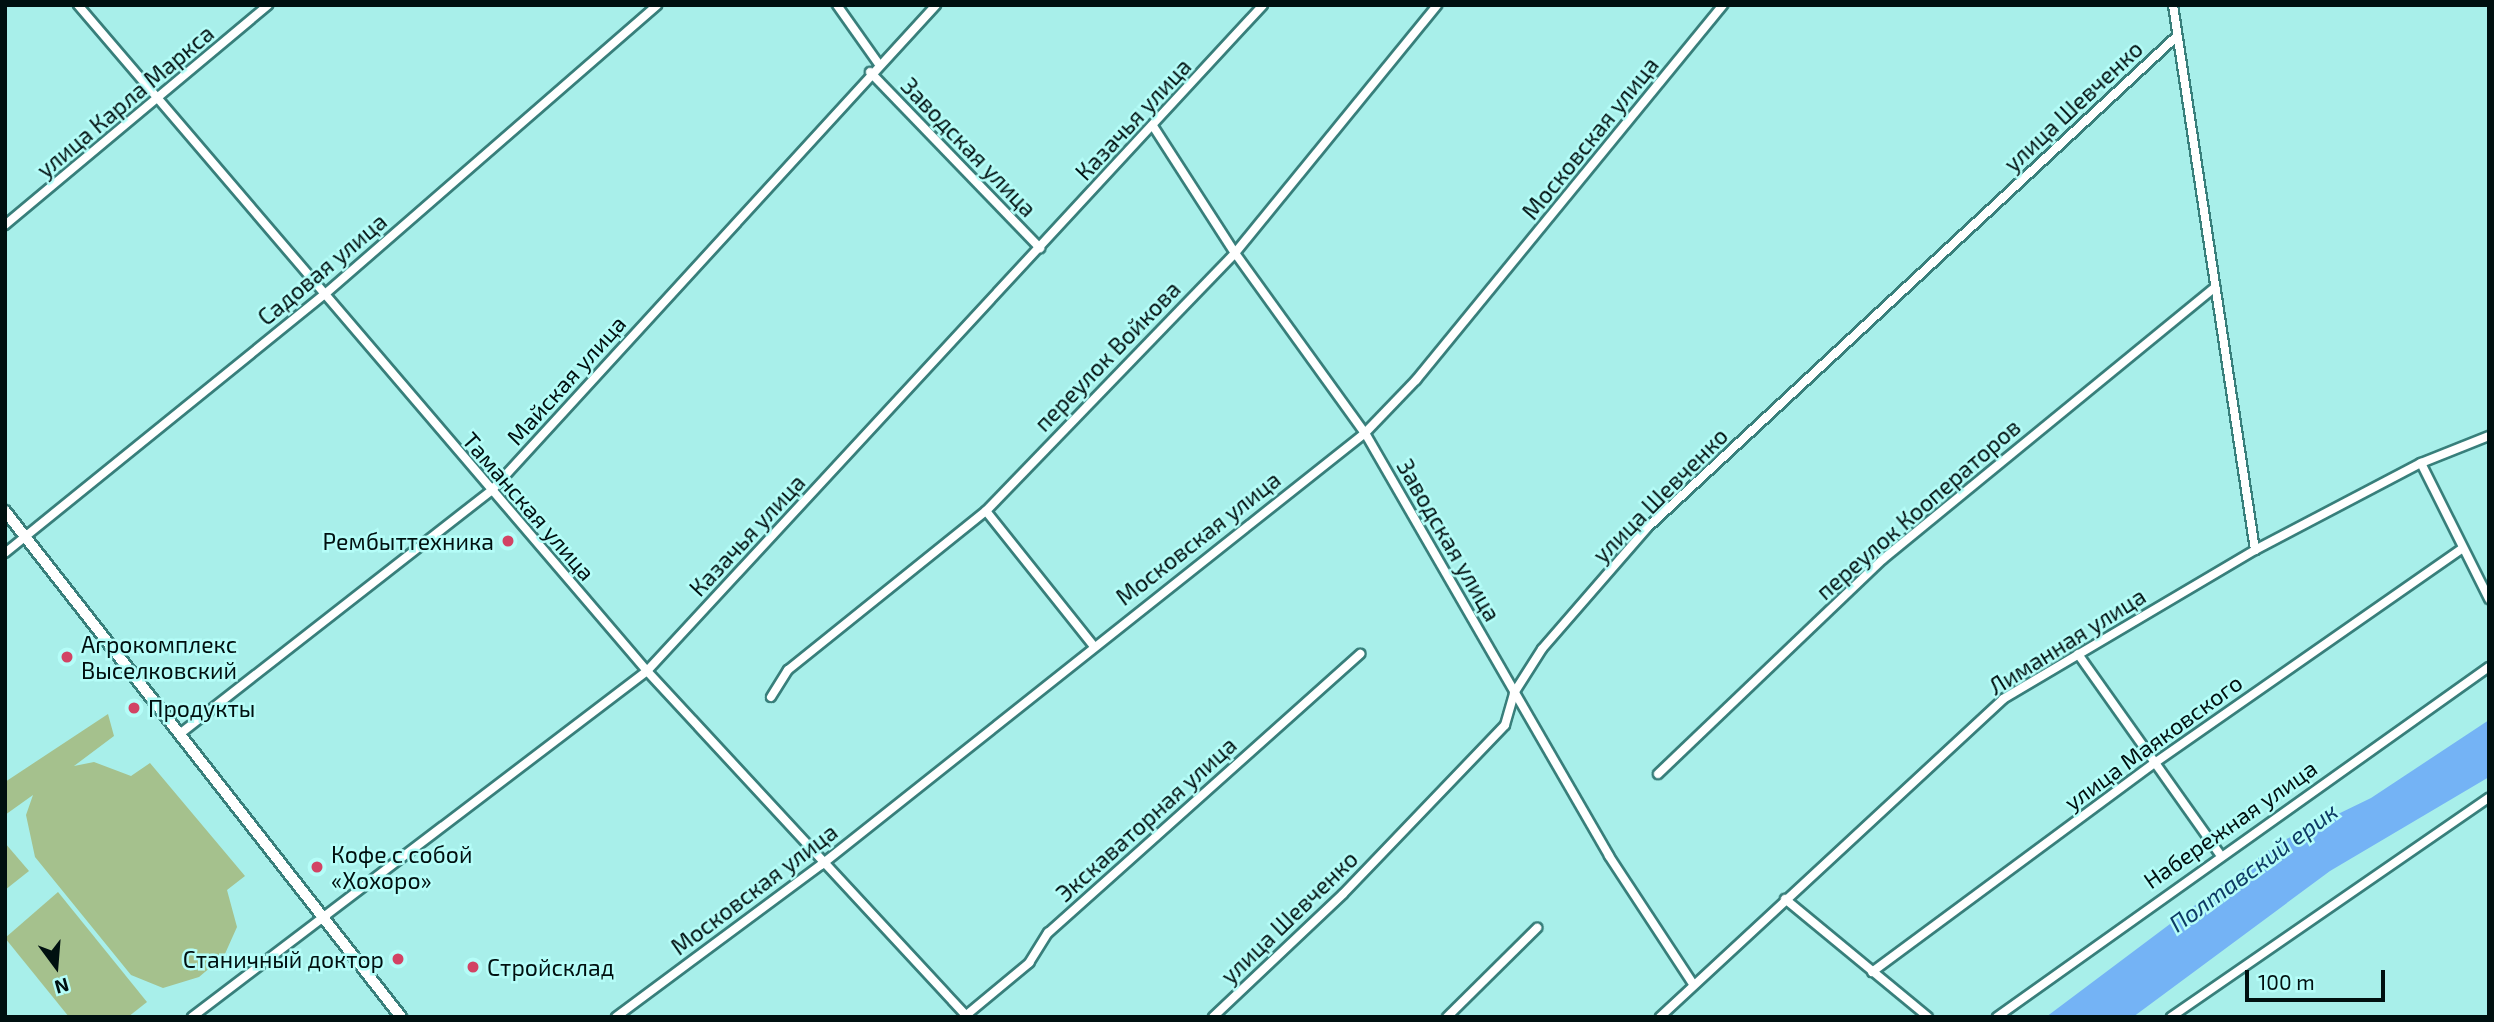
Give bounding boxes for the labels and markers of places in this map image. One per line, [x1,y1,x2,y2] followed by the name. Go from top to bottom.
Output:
[323,527,494,555] place label: Рембыттехника
[500,533,516,549] marker: Рембыттехника
[81,630,237,684] place label: Агрокомплекс Выселковский
[59,649,75,665] marker: Агрокомплекс Выселковский
[148,694,255,722] place label: Продукты
[126,700,142,716] marker: Продукты
[331,840,472,894] place label: Кофе с собой «Хохоро»
[309,859,325,875] marker: Кофе с собой «Хохоро»
[183,945,384,973] place label: Станичный доктор
[390,951,406,967] marker: Станичный доктор
[487,953,614,981] place label: Стройсклад
[465,959,481,975] marker: Стройсклад

